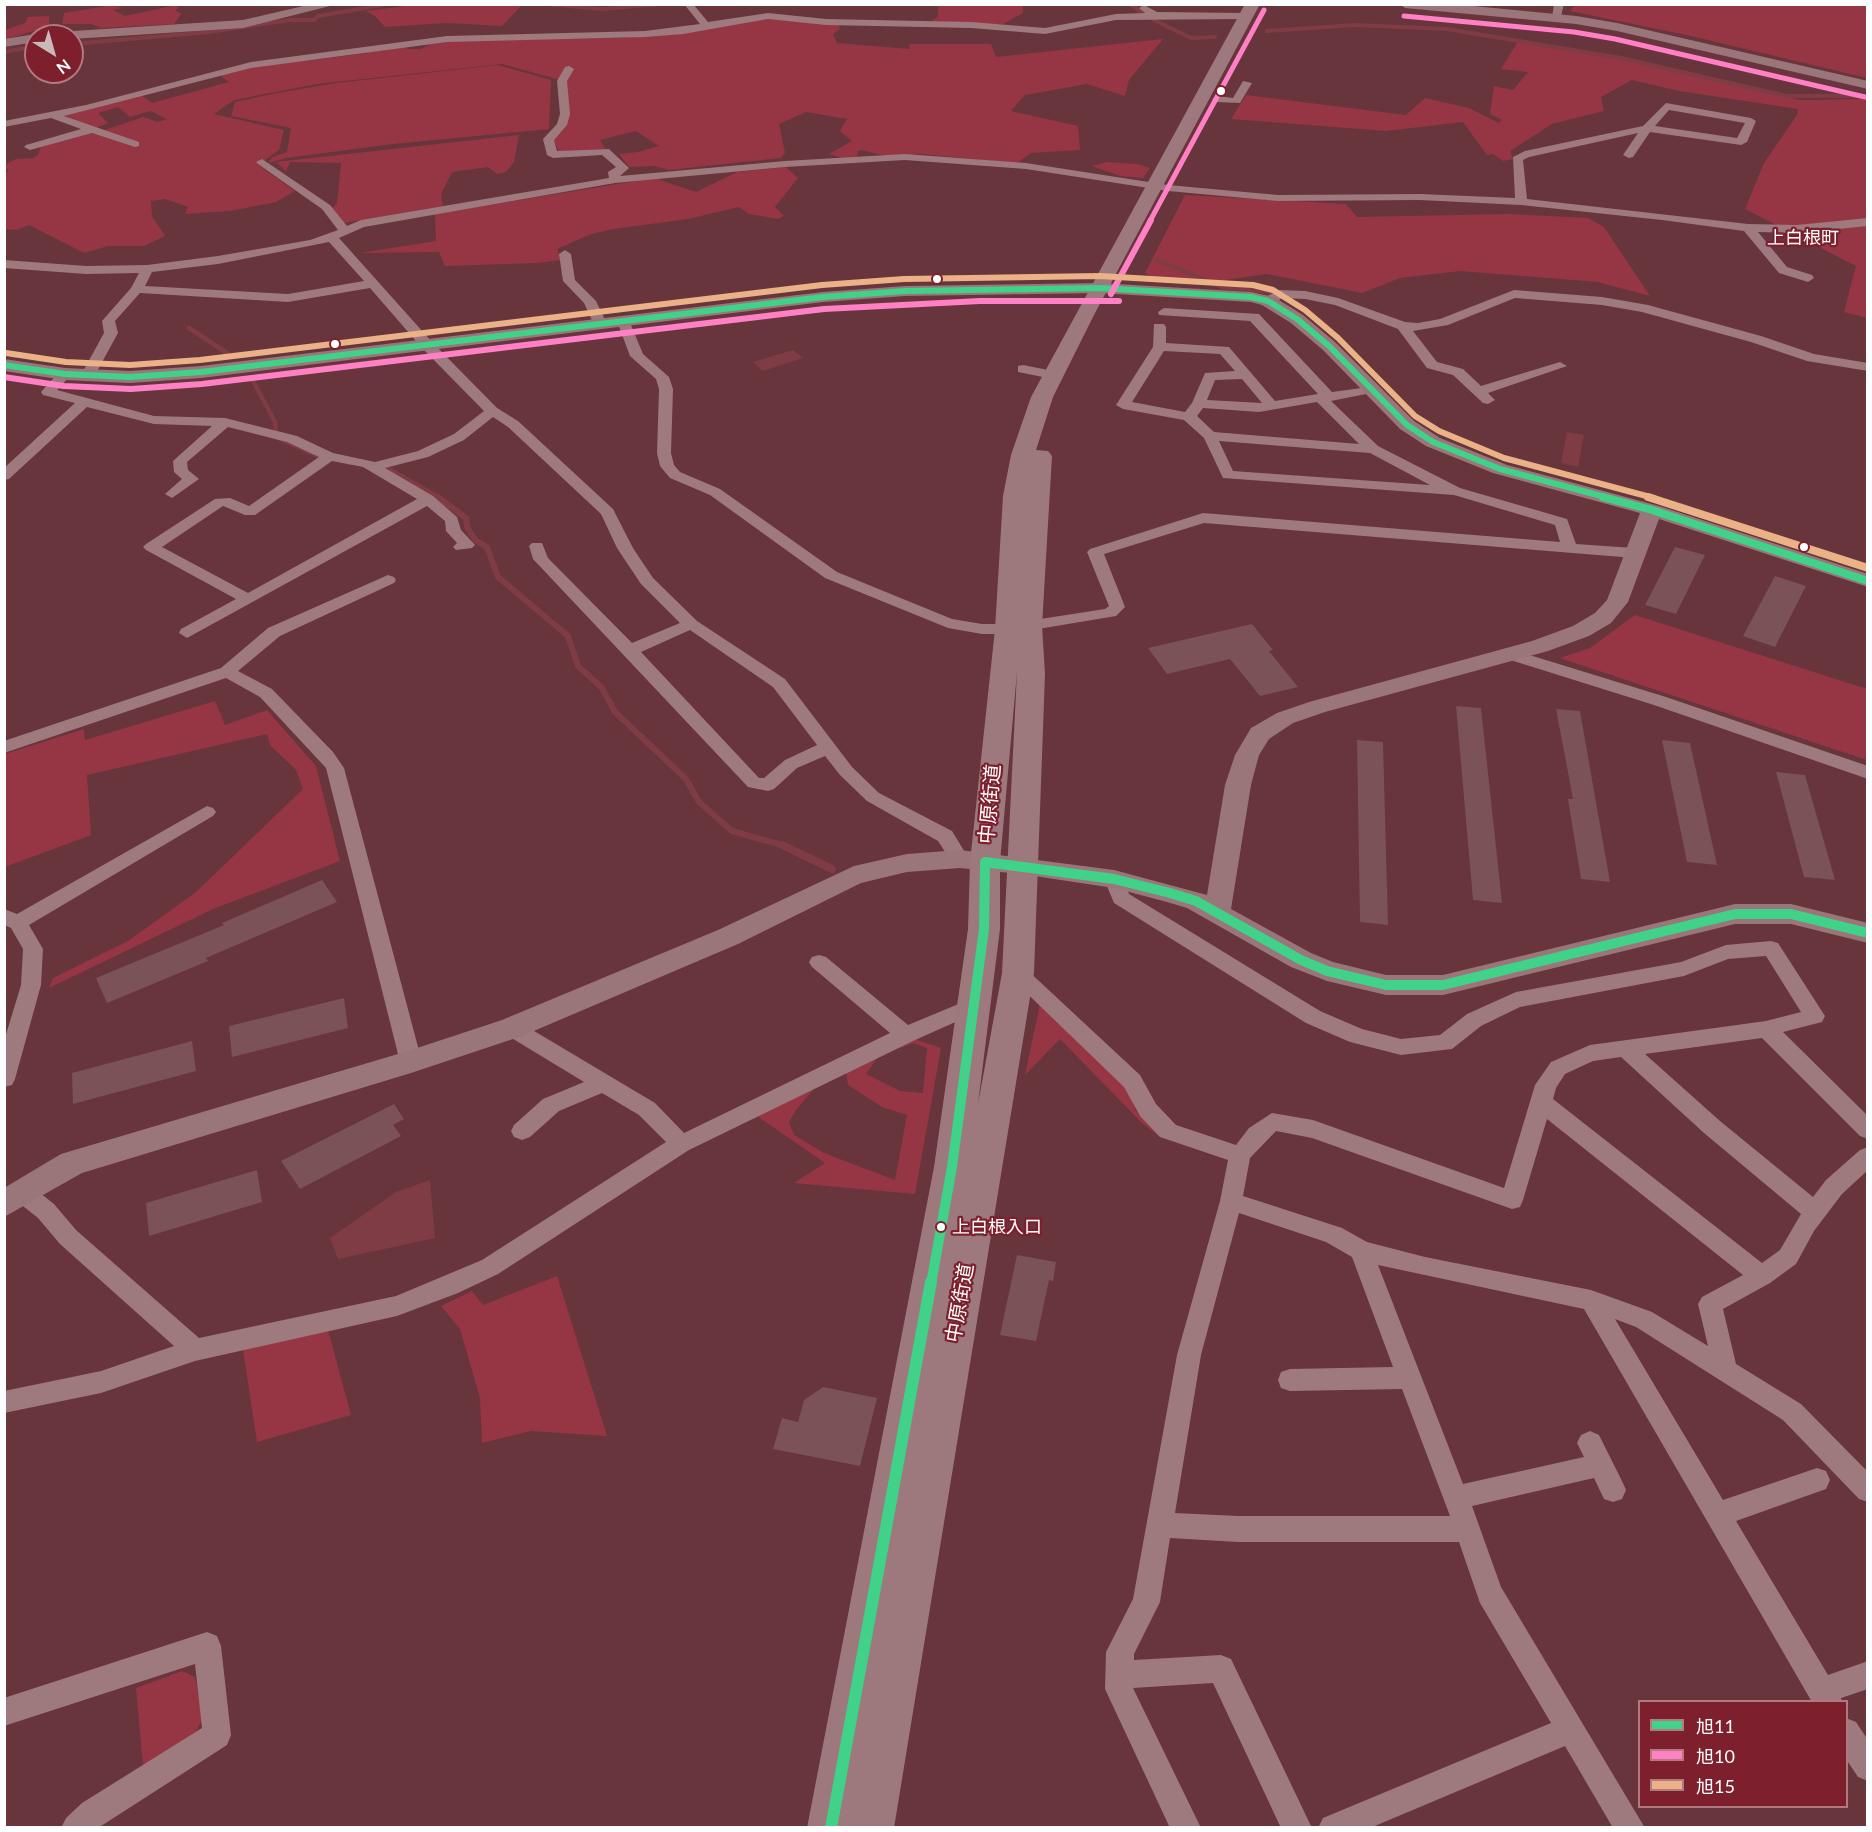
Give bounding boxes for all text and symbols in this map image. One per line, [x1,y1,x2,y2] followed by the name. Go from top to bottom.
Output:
[24,24,84,84] north arrow
[53,56,75,78] text: N
[1215,85,1227,97] unlabelled marker
[1767,227,1839,249] district label: 上白根町
[931,273,943,285] unlabelled marker
[329,338,341,350] unlabelled marker
[1798,541,1810,553] unlabelled marker
[975,763,1005,845] street label: 中原街道
[952,1216,1042,1238] place label: 上白根入口
[935,1221,947,1233] marker: 上白根入口
[941,1262,979,1344] street label: 中原街道
[1638,1700,1848,1808] legend
[1696,1715,1735,1737] text: 旭11
[1696,1745,1735,1767] text: 旭10
[1696,1775,1735,1797] text: 旭15

